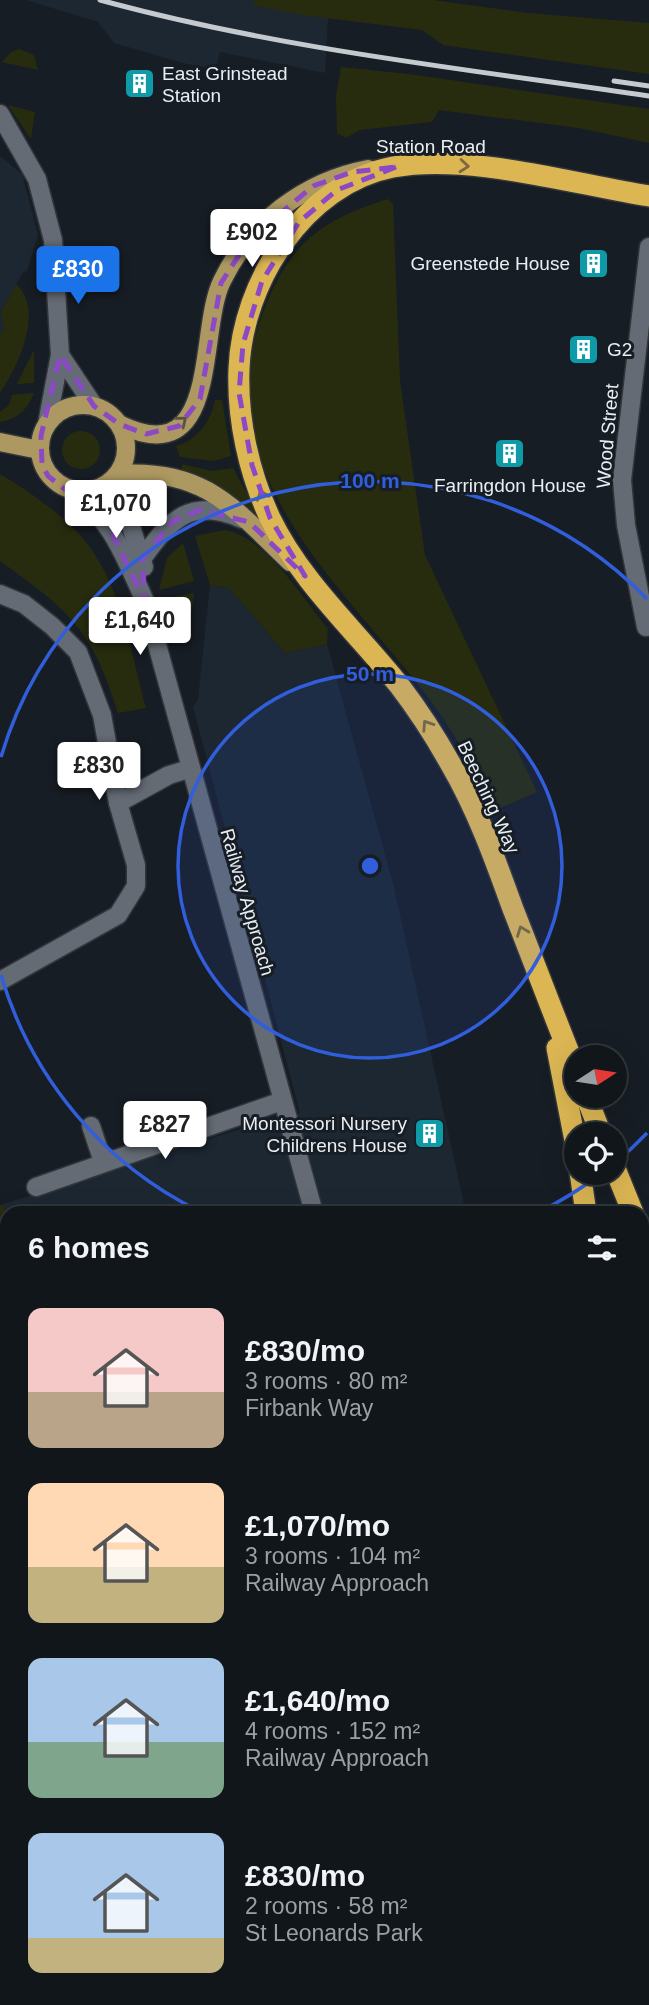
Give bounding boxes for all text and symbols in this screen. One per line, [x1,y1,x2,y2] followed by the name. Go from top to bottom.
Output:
[162,63,288,106] place label: East Grinstead Station
[122,67,156,101] building icon: East Grinstead Station
[376,136,486,157] street label: Station Road
[459,158,470,173] one-way arrow
[211,210,293,269] pin: £902
[226,219,278,245] text: £902
[37,246,119,306] pin: £830
[576,246,610,280] building icon: Greenstede House
[411,253,570,274] place label: Greenstede House
[52,256,104,282] text: £830
[567,332,601,366] building icon: G2
[607,339,632,360] place label: G2
[592,382,623,489] street label: Wood Street
[174,417,186,430] one-way arrow
[493,437,527,471] building icon: Farringdon House
[340,469,400,492] text: 100 m
[434,475,586,496] place label: Farringdon House
[59,480,173,540] pin: £1,070
[256,489,270,501] one-way arrow
[81,490,151,516] text: £1,070
[83,598,197,657] pin: £1,640
[105,607,175,633] text: £1,640
[346,662,394,685] text: 50 m
[422,720,435,733] one-way arrow
[453,738,524,857] street label: Beeching Way
[58,742,140,802] pin: £830
[73,752,125,778] text: £830
[216,826,279,978] street label: Railway Approach
[358,854,382,878] centre of rings
[516,925,530,937] one-way arrow
[564,1045,626,1108] north arrow
[564,1045,627,1185] map controls
[124,1102,206,1161] pin: £827
[139,1111,191,1137] text: £827
[242,1113,407,1156] place label: Montessori Nursery Childrens House
[413,1117,447,1151] building icon: Montessori Nursery Childrens House
[564,1122,627,1185] button: locate
[583,1229,621,1267] icon: filters
[28,1231,150,1264] text: 6 homes
[245,1334,365,1367] text: £830/mo
[84,1336,168,1420] icon: home
[245,1368,407,1394] text: 3 rooms · 80 m²
[245,1395,373,1421] text: Firbank Way
[245,1509,390,1542] text: £1,070/mo
[84,1511,168,1595] icon: home
[245,1543,420,1569] text: 3 rooms · 104 m²
[245,1570,429,1596] text: Railway Approach
[245,1684,390,1717] text: £1,640/mo
[84,1686,168,1770] icon: home
[245,1718,420,1744] text: 4 rooms · 152 m²
[245,1745,429,1771] text: Railway Approach
[245,1859,365,1892] text: £830/mo
[84,1861,168,1945] icon: home
[245,1893,407,1919] text: 2 rooms · 58 m²
[245,1920,423,1946] text: St Leonards Park

